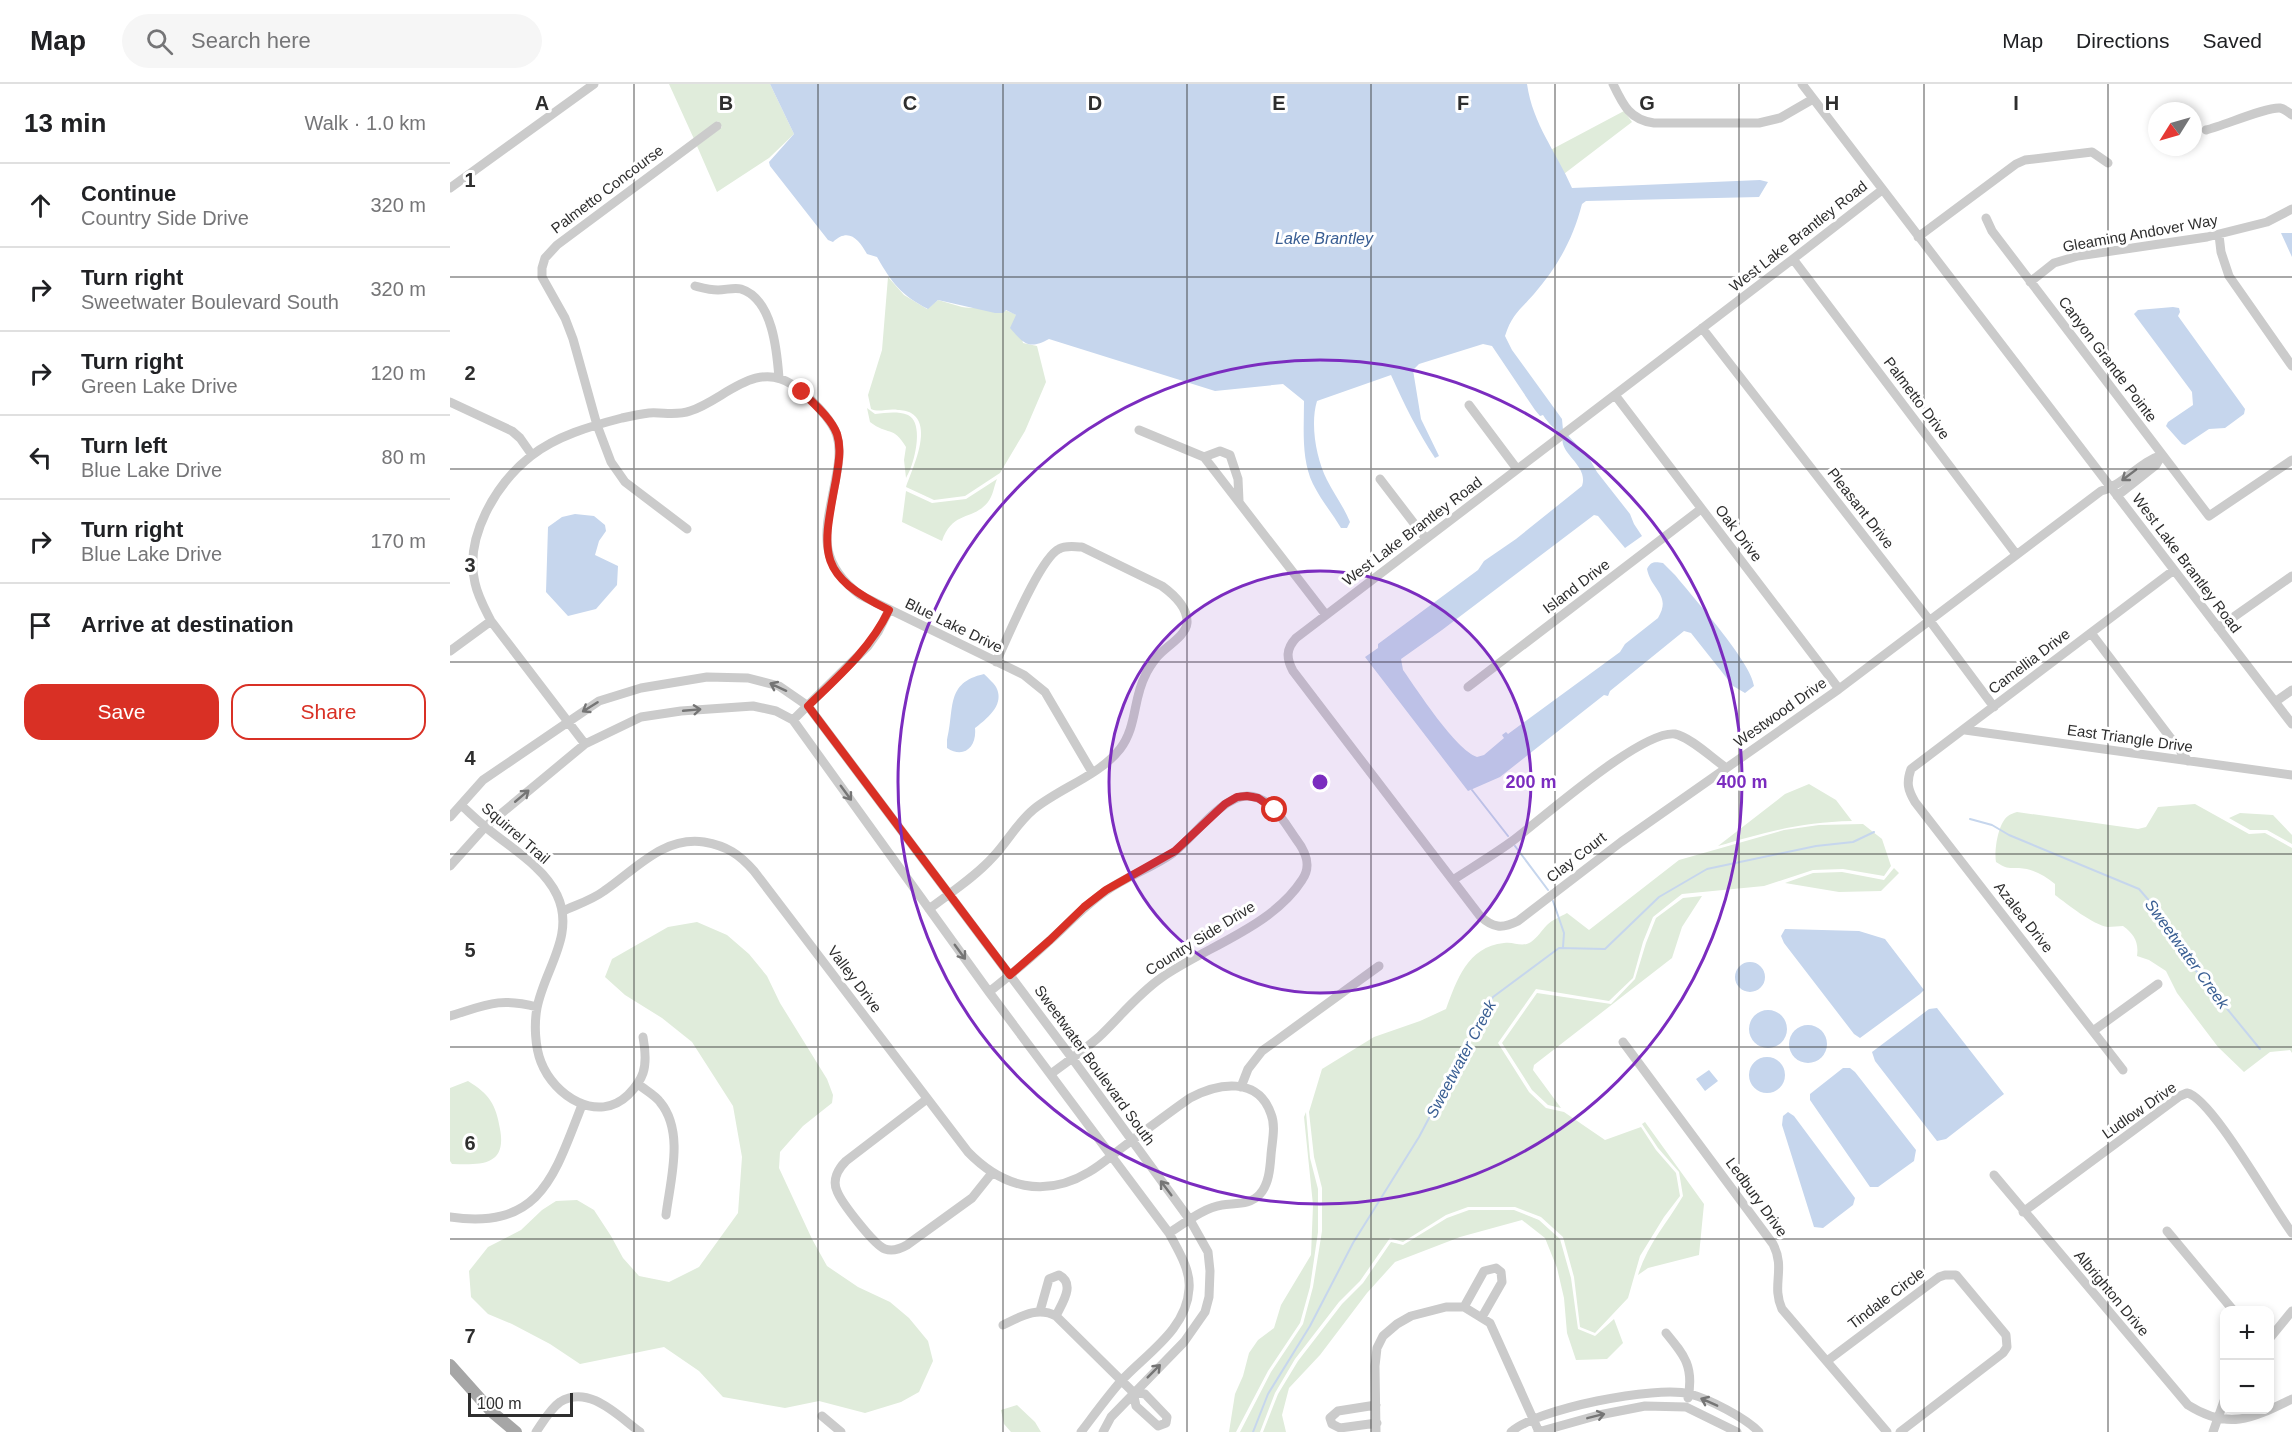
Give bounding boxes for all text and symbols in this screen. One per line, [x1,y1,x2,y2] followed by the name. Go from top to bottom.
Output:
[122,14,542,68] search box
[30,25,86,56] text: Map
[143,25,176,58] icon: search
[191,28,311,53] text: Search here
[2002,29,2043,52] text: Map
[2076,29,2169,52] text: Directions
[2202,29,2262,52] text: Saved
[535,92,549,114] text: A
[719,92,733,114] text: B
[903,92,917,114] text: C
[1088,92,1102,114] text: D
[1272,92,1286,114] text: E
[1457,92,1469,114] text: F
[1639,92,1655,114] text: G
[1825,92,1839,114] text: H
[2013,92,2019,114] text: I
[2148,102,2202,156] north arrow
[24,108,106,138] text: 13 min
[305,112,426,134] text: Walk · 1.0 km
[548,141,666,237] street label: Palmetto Concourse
[464,169,476,191] text: 1
[1726,177,1870,295] street label: West Lake Brantley Road
[81,181,176,206] text: Continue
[24,189,57,222] icon: ahead
[370,194,426,216] text: 320 m
[81,207,249,229] text: Country Side Drive
[2061,211,2219,255] street label: Gleaming Andover Way
[1275,230,1374,247] water label: Lake Brantley
[81,265,183,290] text: Turn right
[24,273,57,306] icon: right
[370,278,426,300] text: 320 m
[81,291,339,313] text: Sweetwater Boulevard South
[2055,293,2161,425] street label: Canyon Grande Pointe
[81,349,183,374] text: Turn right
[1881,354,1953,442] street label: Palmetto Drive
[24,357,57,390] icon: right
[370,362,426,384] text: 120 m
[464,362,476,384] text: 2
[81,375,238,397] text: Green Lake Drive
[788,378,814,404] route end
[81,433,167,458] text: Turn left
[24,441,57,474] icon: left
[382,446,426,468] text: 80 m
[81,459,222,481] text: Blue Lake Drive
[1824,464,1898,552] street label: Pleasant Drive
[2121,468,2137,481] one-way arrow
[1339,473,1485,589] street label: West Lake Brantley Road
[2129,490,2245,636] street label: West Lake Brantley Road
[1712,501,1766,565] street label: Oak Drive
[81,517,183,542] text: Turn right
[24,525,57,558] icon: right
[370,530,426,552] text: 170 m
[81,543,222,565] text: Blue Lake Drive
[464,554,476,576] text: 3
[1539,555,1613,617] street label: Island Drive
[903,594,1005,656] street label: Blue Lake Drive
[24,609,57,642] icon: arrive
[81,612,294,637] text: Arrive at destination
[1985,625,2073,697] street label: Camellia Drive
[1731,674,1829,750] street label: Westwood Drive
[769,681,787,693] one-way arrow
[24,684,219,740] button: Save
[231,684,426,740] button: Share
[581,701,598,714] one-way arrow
[681,705,701,716] one-way arrow
[2066,721,2194,755] street label: East Triangle Drive
[464,747,476,769] text: 4
[1310,772,1330,792] centre of rings
[1505,772,1557,792] text: 200 m
[1716,772,1768,792] text: 400 m
[840,784,853,800] one-way arrow
[514,790,530,803] one-way arrow
[1261,796,1287,822] route start
[479,799,553,867] street label: Squirrel Trail
[1543,828,1610,886] street label: Clay Court
[1991,878,2057,956] street label: Azalea Drive
[2142,896,2233,1013] water label: Sweetwater Creek
[1142,897,1258,979] street label: Country Side Drive
[464,939,476,961] text: 5
[824,942,886,1016] street label: Valley Drive
[954,943,966,959] one-way arrow
[1031,982,1159,1148] street label: Sweetwater Boulevard South
[1423,996,1500,1121] water label: Sweetwater Creek
[2099,1078,2179,1142] street label: Ludlow Drive
[464,1132,476,1154] text: 6
[1723,1154,1791,1240] street label: Ledbury Drive
[1160,1181,1172,1197] one-way arrow
[2071,1247,2153,1339] street label: Albrighton Drive
[1844,1264,1928,1332] street label: Tindale Circle
[2220,1306,2274,1414] map controls
[2220,1306,2274,1360] button: +
[464,1325,476,1347] text: 7
[2220,1360,2274,1414] button: −
[1146,1364,1161,1379] one-way arrow
[468,1390,573,1418] scale bar
[477,1395,521,1412] text: 100 m
[1700,1396,1718,1408] one-way arrow
[1586,1410,1605,1421] one-way arrow

